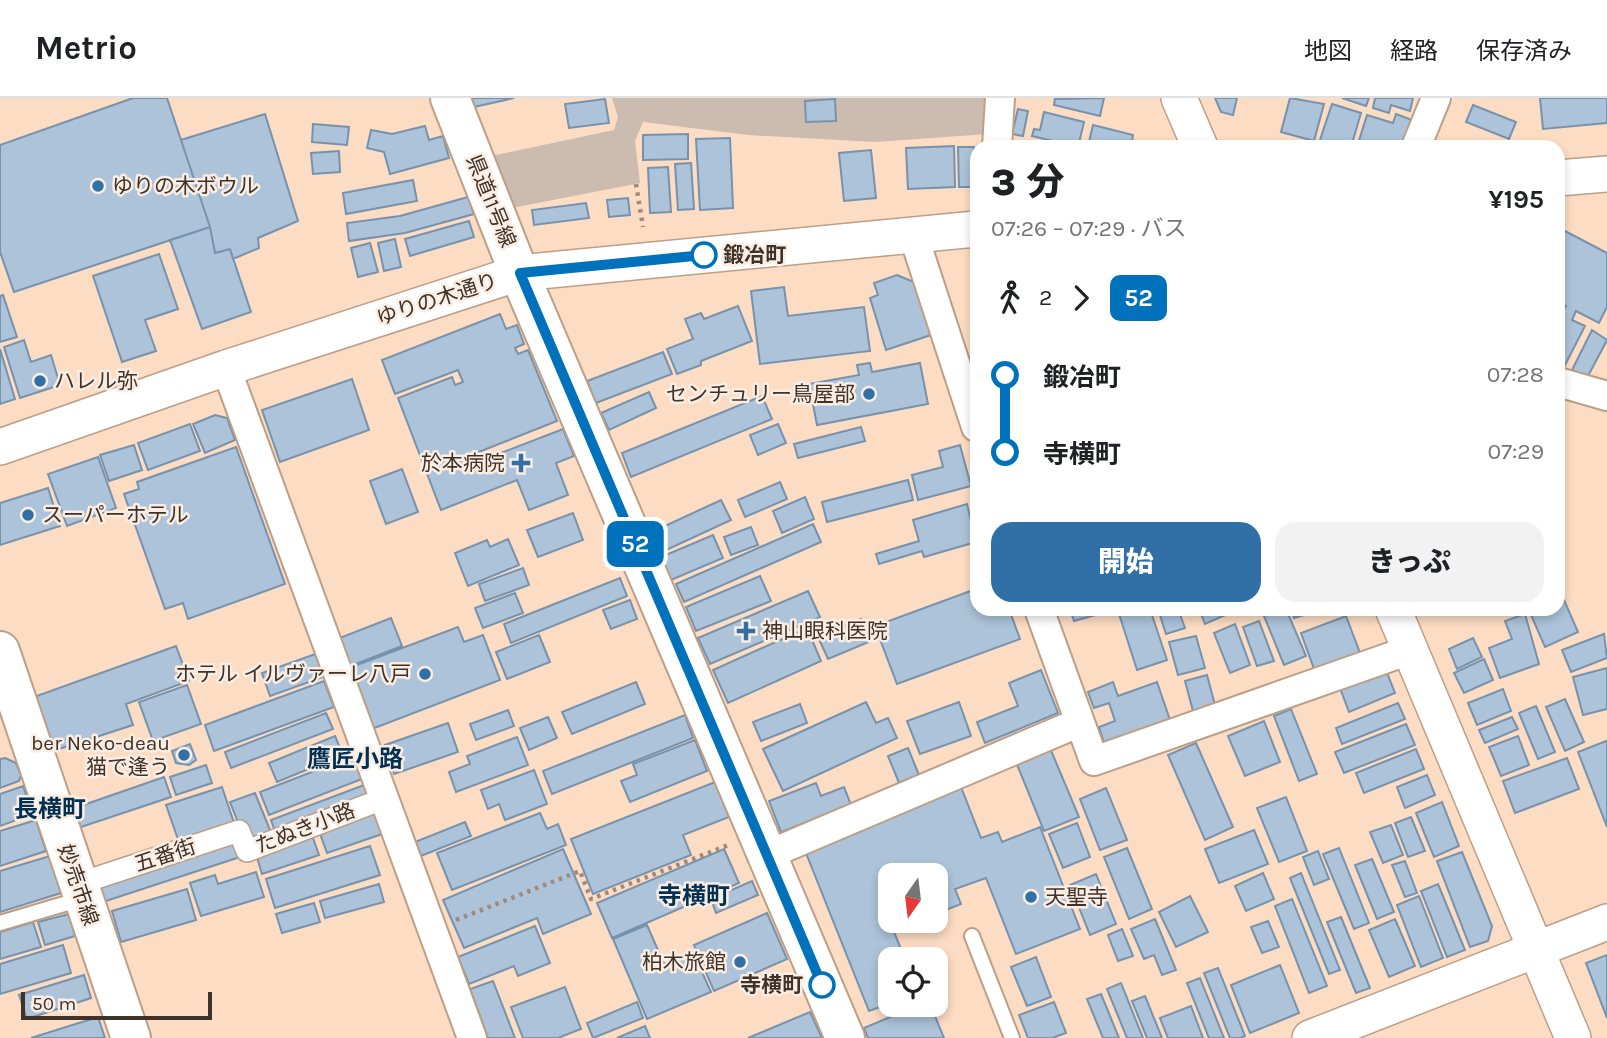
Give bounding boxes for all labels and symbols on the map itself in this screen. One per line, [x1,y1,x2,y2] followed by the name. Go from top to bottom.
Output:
[462,151,520,251] street label: 県道11号線
[112,174,259,198] place label: ゆりの木ボウル
[90,178,106,194] marker: ゆりの木ボウル
[691,242,717,268] marker: 鍛冶町
[723,243,786,267] place label: 鍛冶町
[373,268,501,330] street label: ゆりの木通り
[54,369,138,393] place label: ハレル弥
[32,373,48,389] marker: ハレル弥
[666,382,855,406] place label: センチュリー鳥屋部
[861,386,877,402] marker: センチュリー鳥屋部
[421,451,505,475] place label: 於本病院
[511,453,531,473] marker: 於本病院
[42,503,189,527] place label: スーパーホテル
[20,507,36,523] marker: スーパーホテル
[604,521,666,567] line badge: 52
[762,619,888,643] place label: 神山眼科医院
[736,621,756,641] marker: 神山眼科医院
[175,662,411,686] place label: ホテル イルヴァーレ八戸
[417,666,433,682] marker: ホテル イルヴァーレ八戸
[31,731,170,779] place label: ber Neko-deau 猫で逢う
[307,745,403,773] district label: 鷹匠小路
[176,747,192,763] marker: ber Neko-deau 猫で逢う
[14,795,86,823] district label: 長横町
[252,798,358,858] street label: たぬき小路
[131,834,199,876] street label: 五番街
[53,841,103,929] street label: 妙売市線
[878,863,948,933] north arrow
[658,882,730,910] district label: 寺横町
[1045,885,1108,909] place label: 天聖寺
[1023,889,1039,905] marker: 天聖寺
[642,950,726,974] place label: 柏木旅館
[732,954,748,970] marker: 柏木旅館
[809,972,835,998] marker: 寺横町
[740,973,803,997] place label: 寺横町
[21,989,212,1021] scale bar

